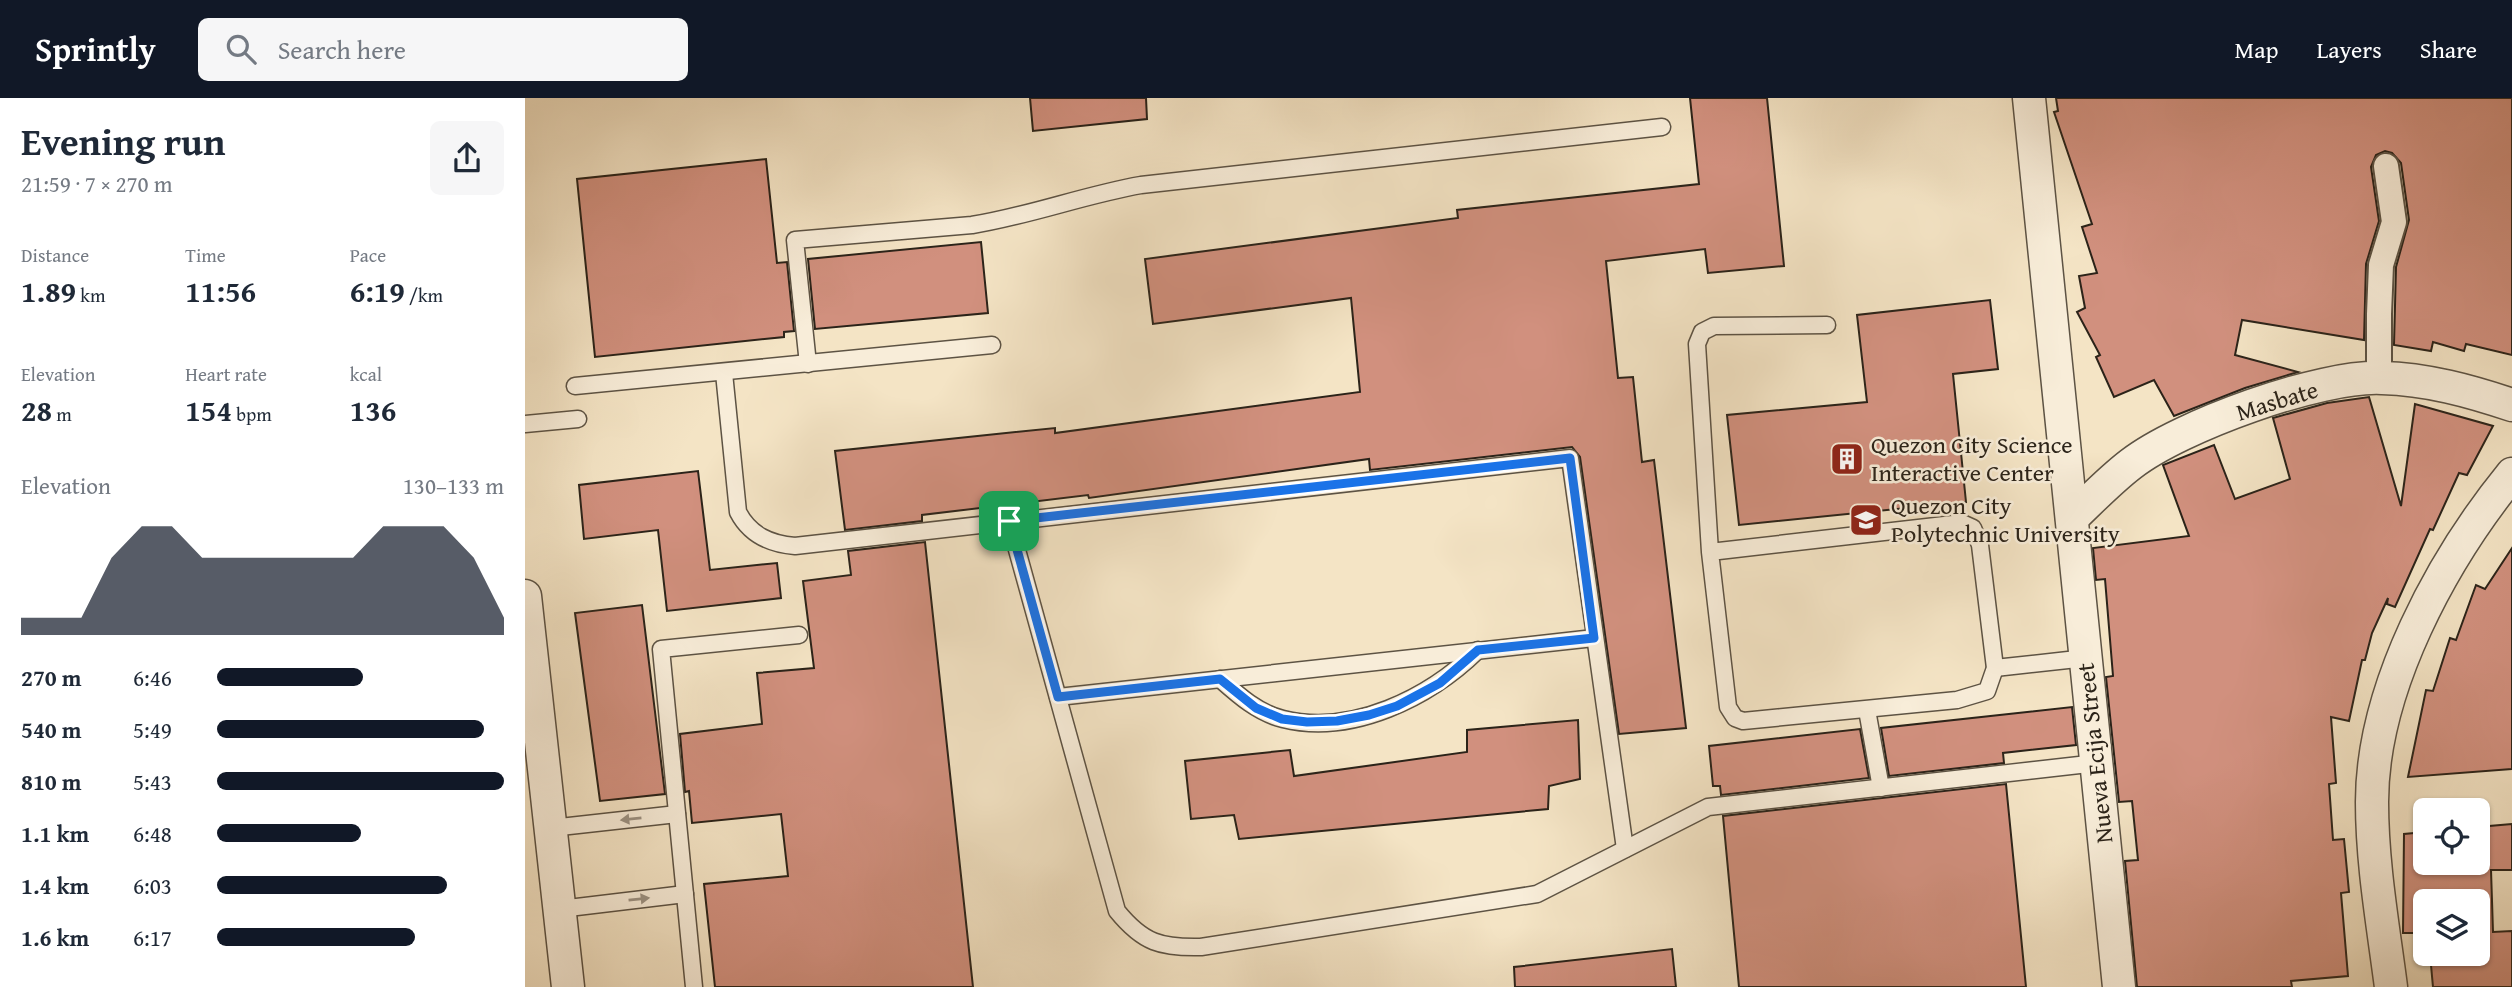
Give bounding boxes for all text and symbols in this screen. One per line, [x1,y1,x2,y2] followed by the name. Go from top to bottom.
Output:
[198,18,688,81] search box
[35,25,156,73] text: Sprintly
[222,30,260,68] icon: search
[278,30,406,69] text: Search here
[2235,32,2278,67] text: Map
[2316,32,2382,67] text: Layers
[2420,32,2477,67] text: Share
[21,113,225,169] text: Evening run
[430,121,504,195] button: share
[21,167,173,200] text: 21:59 · 7 × 270 m
[21,241,89,269] text: Distance
[185,241,226,269] text: Time
[350,241,386,269] text: Pace
[21,269,76,313] text: 1.89
[185,269,256,313] text: 11:56
[350,269,405,313] text: 6:19
[76,281,105,309] text: km
[405,281,443,309] text: /km
[21,360,95,388] text: Elevation
[185,360,267,388] text: Heart rate
[350,360,382,388] text: kcal
[2232,372,2322,430] street label: Masbate
[21,388,52,432] text: 28
[185,388,232,432] text: 154
[350,388,396,432] text: 136
[52,400,72,428] text: m
[232,400,272,428] text: bpm
[1871,427,2073,490] place label: Quezon City Science Interactive Center
[1828,440,1866,478] building icon: Quezon City Science Interactive Center
[21,469,111,502] text: Elevation
[403,469,504,502] text: 130–133 m
[1891,488,2120,551] place label: Quezon City Polytechnic University
[979,491,1039,551] pin
[1847,501,1885,539] school or university icon: Quezon City Polytechnic University
[990,502,1028,540] icon: arrive
[21,661,82,694] text: 270 m
[133,661,172,694] text: 6:46
[2068,661,2121,845] street label: Nueva Ecija Street
[21,713,82,746] text: 540 m
[133,713,172,746] text: 5:49
[21,765,82,798] text: 810 m
[133,765,172,798] text: 5:43
[2413,798,2490,966] map controls
[2413,798,2490,875] button: locate
[620,813,642,824] one-way arrow
[21,817,89,850] text: 1.1 km
[133,817,172,850] text: 6:48
[21,869,89,902] text: 1.4 km
[133,869,172,902] text: 6:03
[2413,889,2490,966] button: layers
[629,893,651,904] one-way arrow
[21,921,89,954] text: 1.6 km
[133,921,172,954] text: 6:17

